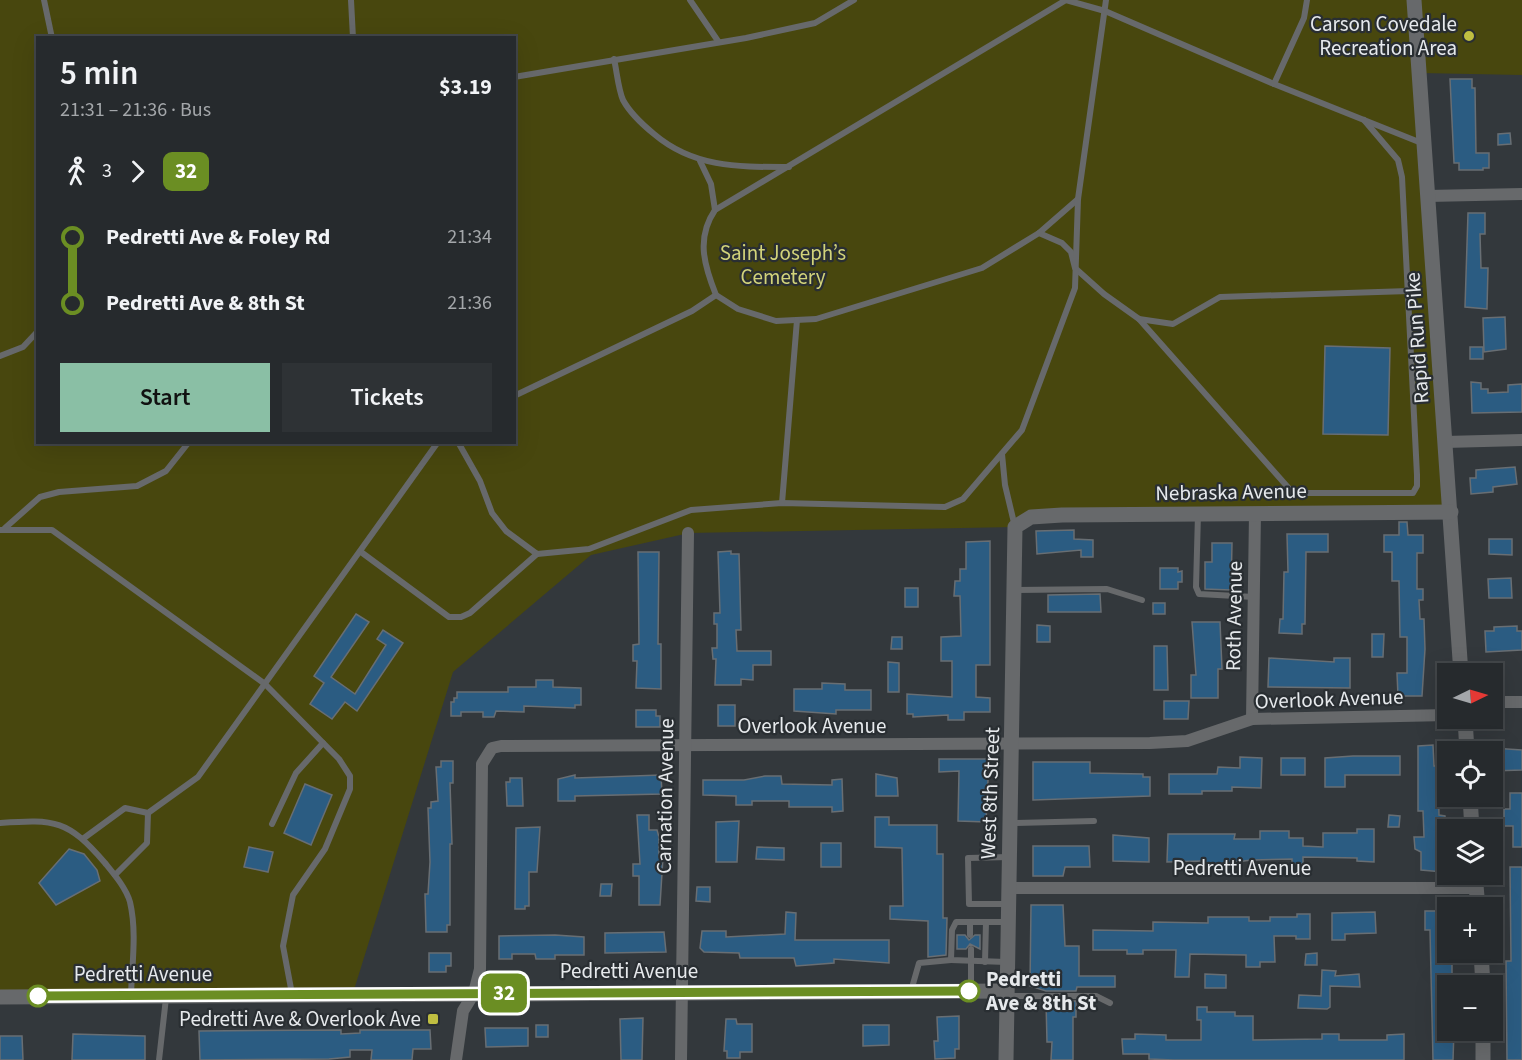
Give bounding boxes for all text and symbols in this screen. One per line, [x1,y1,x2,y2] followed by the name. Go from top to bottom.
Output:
[1310,9,1457,63] place label: Carson Covedale Recreation Area
[1462,29,1476,43] marker: Carson Covedale Recreation Area
[60,50,138,97] text: 5 min
[439,71,492,103] text: $3.19
[60,96,211,124] text: 21:31 – 21:36 · Bus
[60,155,93,188] icon: walk
[121,155,154,188] icon: forward
[175,156,197,186] text: 32
[102,157,112,185] text: 3
[106,221,330,253] text: Pedretti Ave & Foley Rd
[447,223,492,251] text: 21:34
[720,238,846,292] park label: Saint Joseph’s Cemetery
[1397,271,1437,405] street label: Rapid Run Pike
[106,287,305,319] text: Pedretti Ave & 8th St
[447,289,492,317] text: 21:36
[60,363,270,432] button: Start
[282,363,492,432] button: Tickets
[1155,476,1307,508] street label: Nebraska Avenue
[1218,561,1250,671] street label: Roth Avenue
[1437,663,1503,729] north arrow
[1437,663,1503,1041] map controls
[1254,681,1404,717] street label: Overlook Avenue
[738,711,886,741] street label: Overlook Avenue
[649,718,681,874] street label: Carnation Avenue
[973,726,1007,860] street label: West 8th Street
[1437,741,1503,807] button: locate
[1437,819,1503,885] button: layers
[1173,853,1311,883] street label: Pedretti Avenue
[1437,897,1503,963] button: +
[560,956,698,986] street label: Pedretti Avenue
[74,959,212,989] street label: Pedretti Avenue
[985,964,1096,1018] place label: Pedretti Ave & 8th St
[477,974,531,1012] line badge: 32
[1437,975,1503,1041] button: −
[493,978,515,1008] text: 32
[958,980,980,1002] marker: Pedretti Ave & 8th St
[27,985,49,1007] unlabelled marker
[179,1004,421,1034] place label: Pedretti Ave & Overlook Ave
[426,1012,440,1026] marker: Pedretti Ave & Overlook Ave

